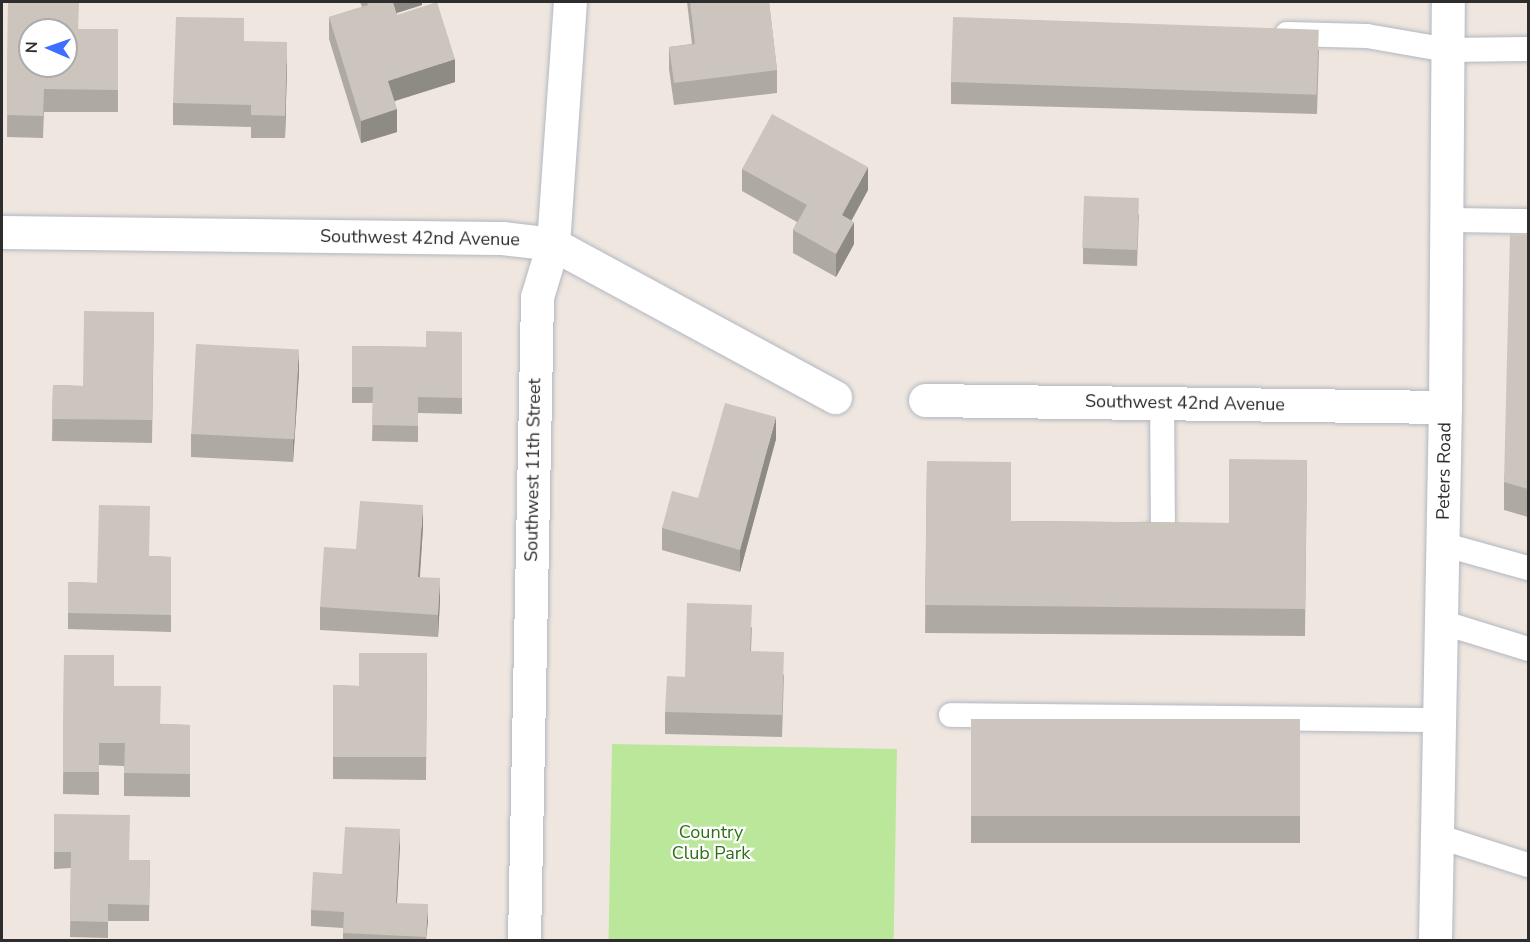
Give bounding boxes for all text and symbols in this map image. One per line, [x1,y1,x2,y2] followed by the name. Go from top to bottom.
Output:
[18,18,78,78] north arrow
[21,41,43,54] text: N
[320,225,520,251] street label: Southwest 42nd Avenue
[521,378,545,562] street label: Southwest 11th Street
[1085,390,1285,416] street label: Southwest 42nd Avenue
[1432,422,1456,520] street label: Peters Road
[672,822,750,864] park label: Country Club Park

